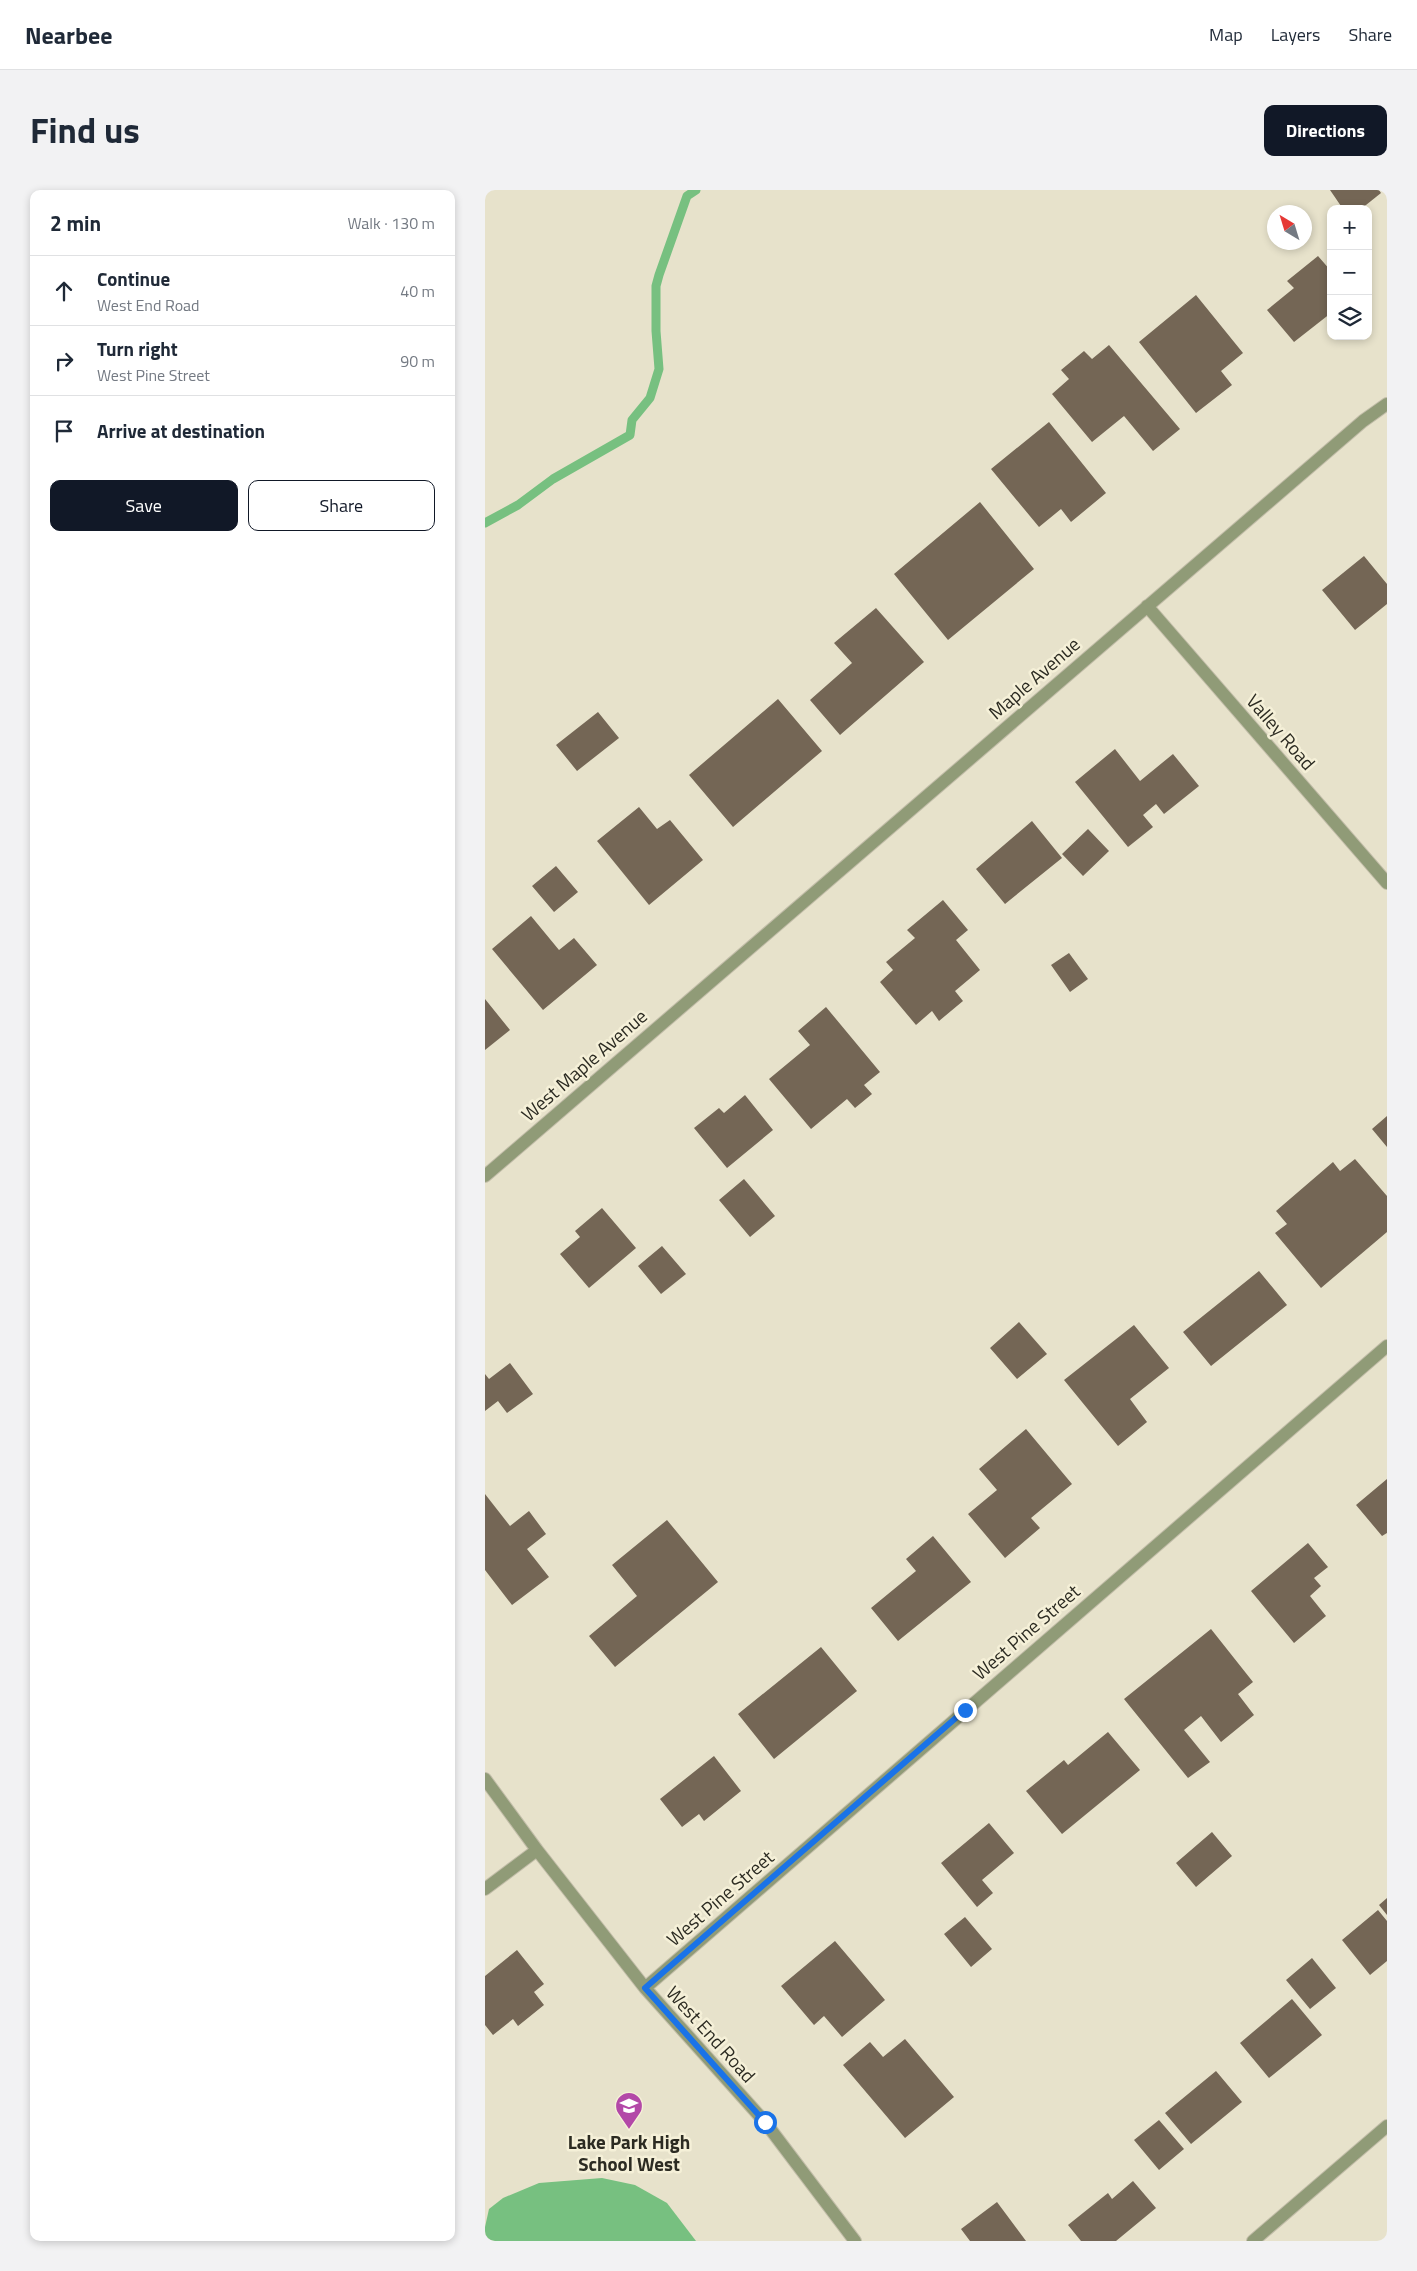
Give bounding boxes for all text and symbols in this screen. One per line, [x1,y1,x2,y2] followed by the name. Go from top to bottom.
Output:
[25,17,112,53] text: Nearbee
[1209,21,1243,48] text: Map
[1271,21,1320,48] text: Layers
[1348,21,1392,48] text: Share
[30,103,140,157] text: Find us
[1264,105,1387,156] button: Directions
[1267,205,1312,250] north arrow
[1327,205,1372,340] map controls
[1327,205,1372,250] button: +
[50,207,101,239] text: 2 min
[347,211,435,235] text: Walk · 130 m
[1327,250,1372,295] button: −
[97,264,170,293] text: Continue
[50,277,78,305] icon: ahead
[400,279,435,303] text: 40 m
[97,293,200,317] text: West End Road
[1327,295,1372,340] button: layers
[97,334,178,363] text: Turn right
[50,347,78,375] icon: right
[400,349,435,373] text: 90 m
[97,363,210,387] text: West Pine Street
[97,416,265,445] text: Arrive at destination
[50,417,78,445] icon: arrive
[50,480,238,531] button: Save
[248,480,435,531] button: Share
[981,630,1086,726] street label: Maple Avenue
[1240,687,1323,776] street label: Valley Road
[514,1002,653,1128] street label: West Maple Avenue
[966,1576,1086,1687] street label: West Pine Street
[954,1699,977,1722] route end
[660,1842,780,1953] street label: West Pine Street
[660,1979,763,2089] street label: West End Road
[614,2091,644,2130] school or university icon: Lake Park High School West
[754,2111,777,2134] route start
[568,2127,690,2178] place label: Lake Park High School West

